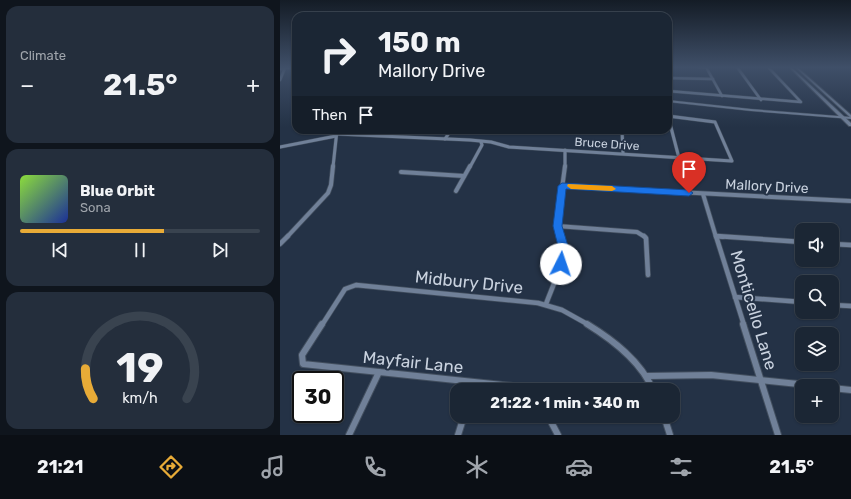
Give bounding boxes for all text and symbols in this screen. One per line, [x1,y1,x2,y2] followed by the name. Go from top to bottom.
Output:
[378,26,461,59] text: 150 m
[312,28,364,80] icon: right
[20,48,66,63] text: Climate
[378,60,485,82] text: Mallory Drive
[103,67,178,103] text: 21.5°
[20,72,34,99] text: −
[246,72,260,99] text: +
[355,104,377,126] icon: arrive
[312,106,347,124] text: Then
[574,135,640,153] street label: Bruce Drive
[672,152,706,193] pin
[678,158,700,180] icon: arrive
[725,176,809,197] street label: Mallory Drive
[80,182,155,200] text: Blue Orbit
[80,200,111,215] text: Sona
[795,223,839,423] map controls
[795,223,839,267] button: sound
[49,239,71,261] icon: previous
[129,239,151,261] icon: pause
[209,239,231,261] icon: next
[540,243,582,285] position arrow
[726,248,782,372] street label: Monticello Lane
[414,266,524,298] street label: Midbury Drive
[795,275,839,319] button: search
[795,327,839,371] button: layers
[116,342,164,391] text: 19
[362,347,464,377] street label: Mayfair Lane
[292,371,344,423] speed limit sign: 30
[795,379,839,423] button: +
[122,389,158,406] text: km/h
[490,394,640,412] text: 21:22 · 1 min · 340 m
[157,453,185,481] icon: directions
[259,453,287,481] icon: music
[361,453,389,481] icon: phone
[463,453,491,481] icon: climate
[565,453,593,481] icon: car
[667,453,695,481] icon: filters
[37,456,84,478] text: 21:21
[769,456,814,478] text: 21.5°

